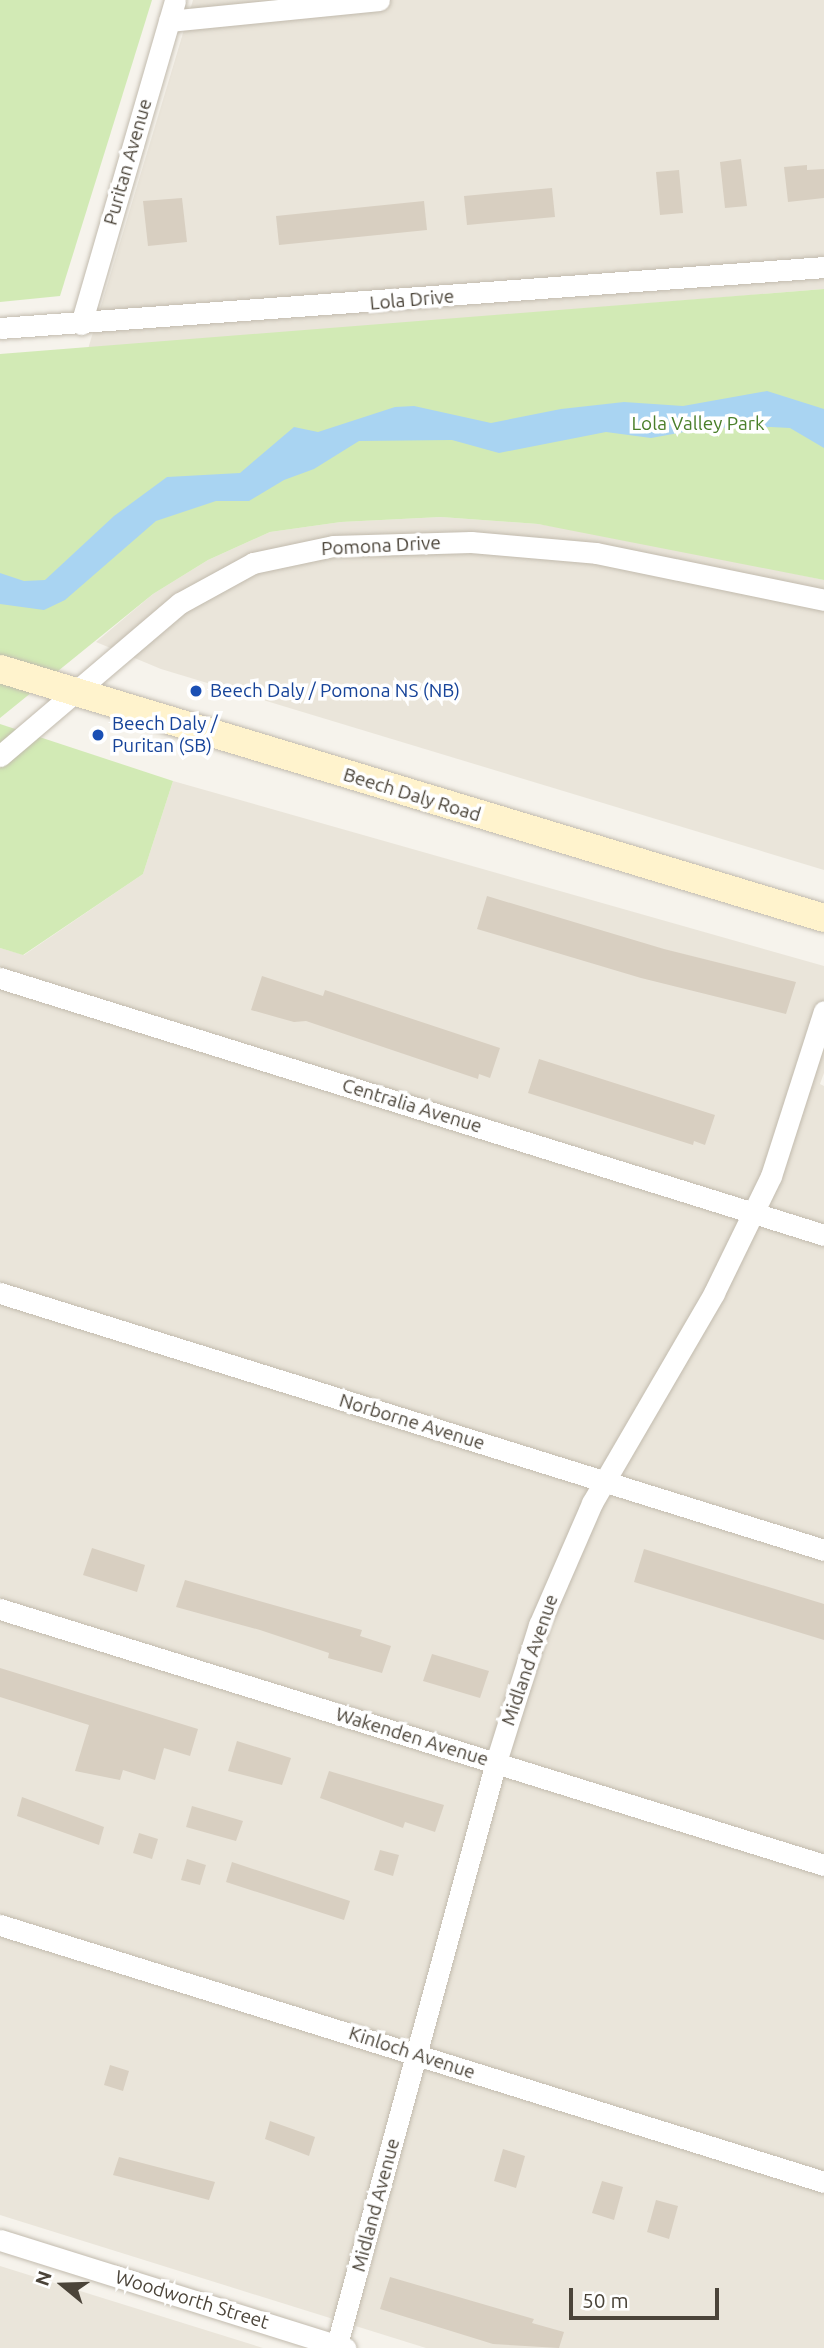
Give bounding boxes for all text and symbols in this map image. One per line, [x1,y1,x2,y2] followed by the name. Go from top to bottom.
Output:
[99,96,157,228] street label: Puritan Avenue
[369,285,455,315] street label: Lola Drive
[631,413,765,435] park label: Lola Valley Park
[321,531,441,561] street label: Pomona Drive
[210,680,460,702] place label: Beech Daly / Pomona NS (NB)
[188,683,204,699] marker: Beech Daly / Pomona NS (NB)
[112,713,218,757] place label: Beech Daly / Puritan (SB)
[90,727,106,743] marker: Beech Daly / Puritan (SB)
[341,763,483,827] street label: Beech Daly Road
[339,1074,485,1138] street label: Centralia Avenue
[336,1389,488,1455] street label: Norborne Avenue
[497,1591,563,1729] street label: Midland Avenue
[333,1703,491,1771] street label: Wakenden Avenue
[346,2022,478,2084] street label: Kinloch Avenue
[347,2136,405,2274] street label: Midland Avenue
[28,2250,98,2320] north arrow
[112,2266,272,2334] street label: Woodworth Street
[30,2268,56,2288] text: N
[572,2274,722,2318] scale bar
[582,2288,629,2312] text: 50 m

